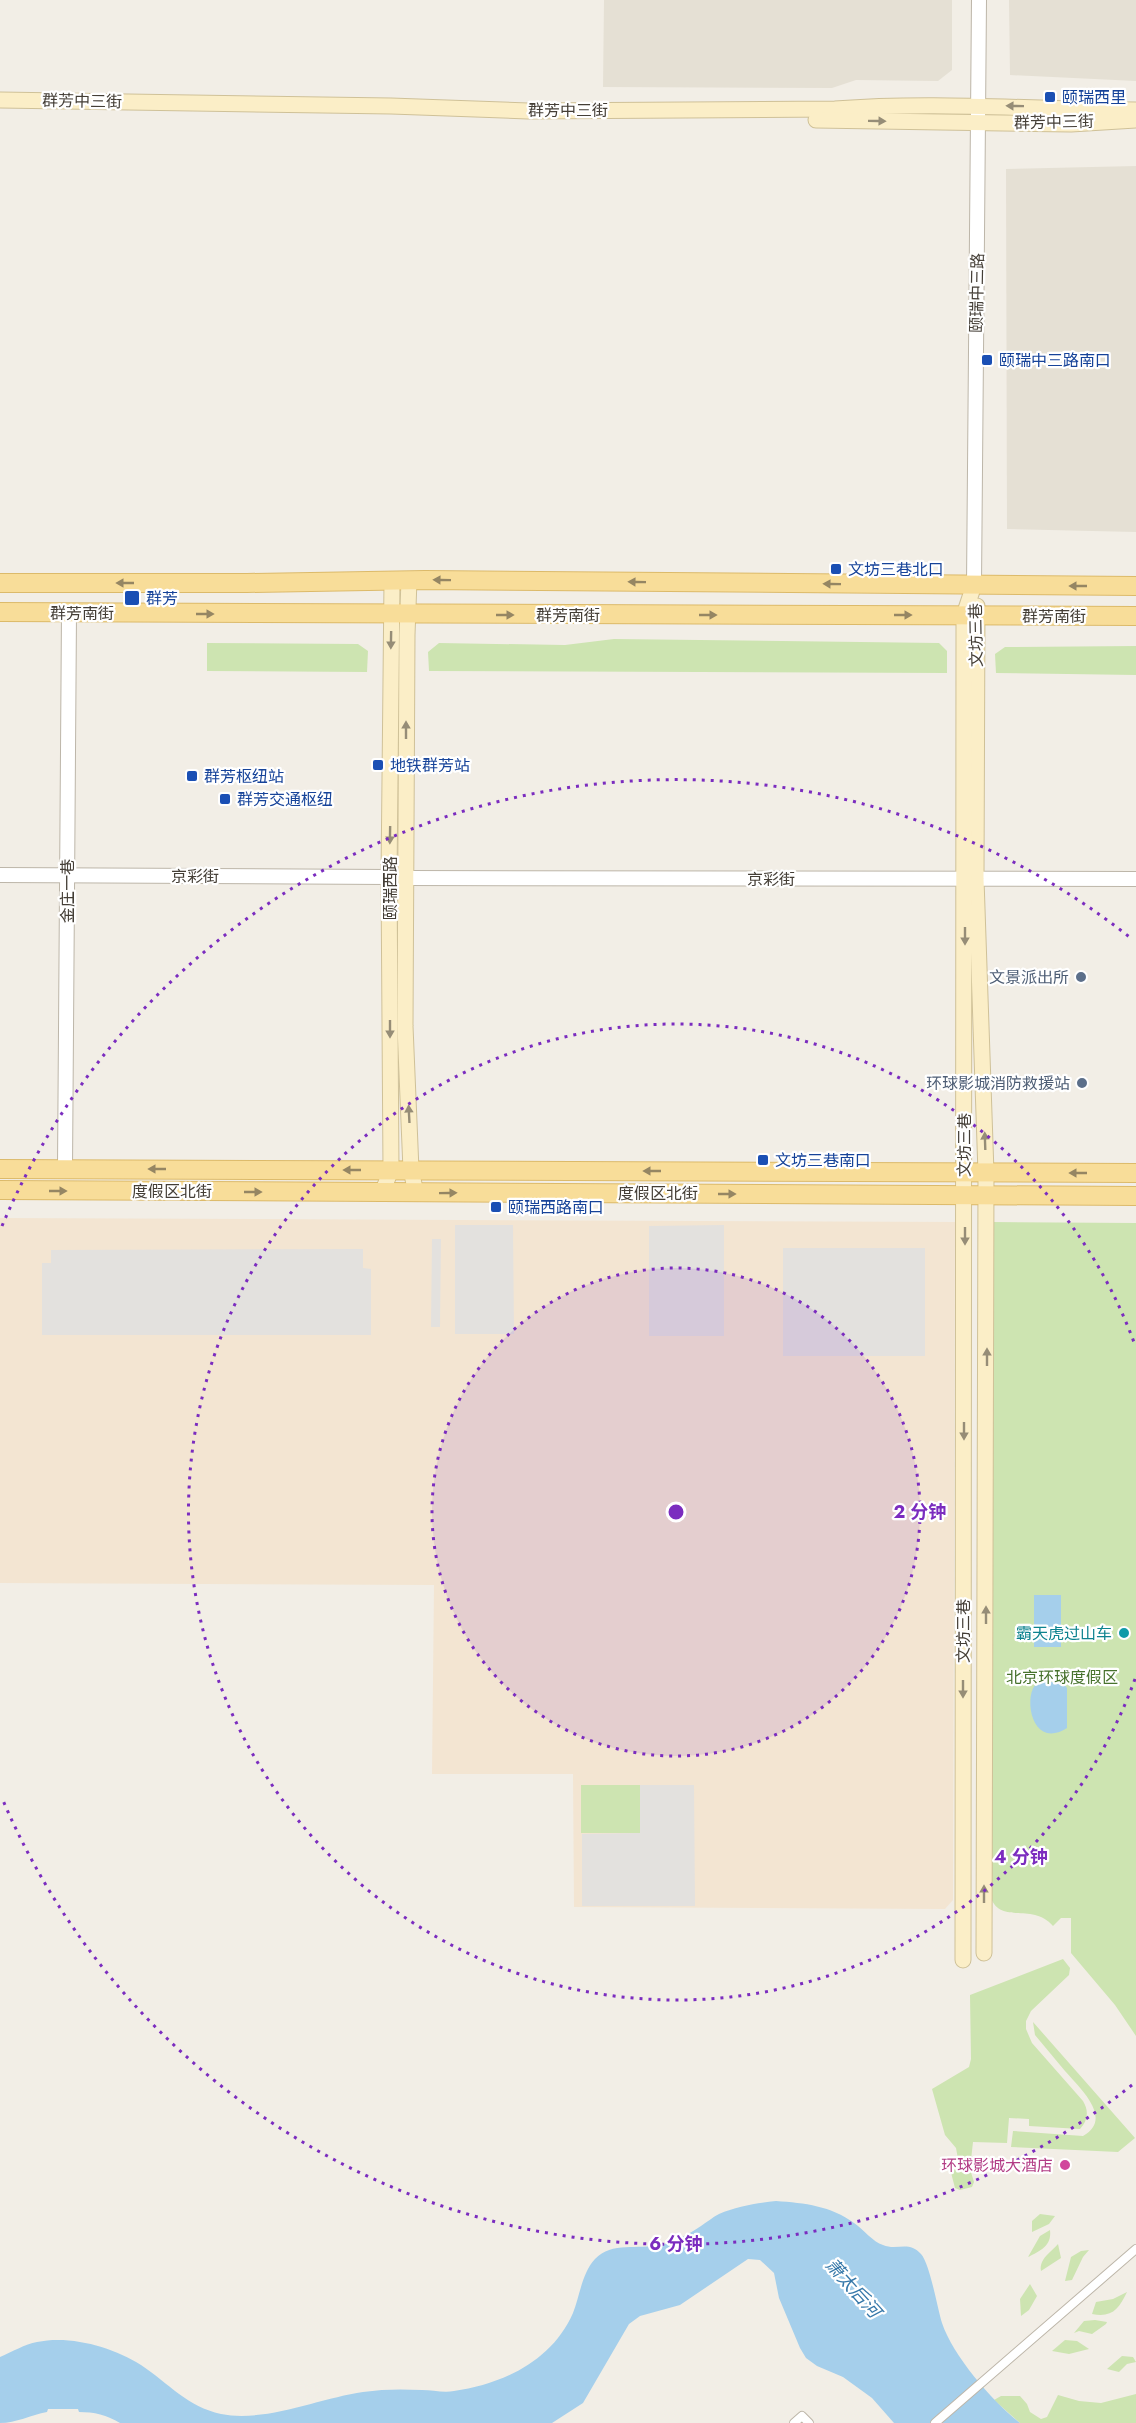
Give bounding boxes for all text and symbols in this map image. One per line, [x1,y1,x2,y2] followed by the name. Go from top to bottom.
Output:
[1062,86,1126,109] place label: 颐瑞西里
[42,89,122,113] street label: 群芳中三街
[1043,90,1057,104] marker: 颐瑞西里
[528,99,608,122] street label: 群芳中三街
[1005,101,1024,111] one-way arrow
[1014,110,1094,134] street label: 群芳中三街
[868,116,887,126] one-way arrow
[965,253,989,333] street label: 颐瑞中三路
[999,349,1111,372] place label: 颐瑞中三路南口
[980,353,994,367] marker: 颐瑞中三路南口
[848,558,944,581] place label: 文坊三巷北口
[829,562,843,576] marker: 文坊三巷北口
[432,575,451,585] one-way arrow
[627,577,646,587] one-way arrow
[116,578,135,588] one-way arrow
[822,579,841,589] one-way arrow
[1068,581,1087,591] one-way arrow
[146,587,178,610] place label: 群芳
[123,589,141,607] marker: 群芳
[50,602,114,625] street label: 群芳南街
[964,603,988,667] street label: 文坊三巷
[536,604,600,627] street label: 群芳南街
[1022,605,1086,628] street label: 群芳南街
[196,609,215,619] one-way arrow
[496,610,515,620] one-way arrow
[699,610,718,620] one-way arrow
[894,610,913,620] one-way arrow
[386,630,395,649] one-way arrow
[401,721,411,740] one-way arrow
[390,754,470,777] place label: 地铁群芳站
[371,758,385,772] marker: 地铁群芳站
[204,765,284,788] place label: 群芳枢纽站
[185,769,199,783] marker: 群芳枢纽站
[237,788,333,811] place label: 群芳交通枢纽
[218,792,232,806] marker: 群芳交通枢纽
[385,825,395,844] one-way arrow
[379,856,402,920] street label: 颐瑞西路
[56,859,79,923] street label: 金庄一巷
[171,865,219,888] street label: 京彩街
[747,868,795,891] street label: 京彩街
[960,926,970,945] one-way arrow
[989,966,1069,989] place label: 文景派出所
[1074,970,1088,984] marker: 文景派出所
[385,1020,395,1039] one-way arrow
[926,1072,1070,1095] place label: 环球影城消防救援站
[1075,1076,1089,1090] marker: 环球影城消防救援站
[404,1105,413,1124] one-way arrow
[953,1113,976,1177] street label: 文坊三巷
[980,1132,990,1151] one-way arrow
[775,1149,871,1172] place label: 文坊三巷南口
[756,1153,770,1167] marker: 文坊三巷南口
[147,1164,166,1174] one-way arrow
[342,1165,361,1175] one-way arrow
[642,1166,661,1176] one-way arrow
[1068,1168,1087,1178] one-way arrow
[132,1180,212,1203] street label: 度假区北街
[618,1182,698,1205] street label: 度假区北街
[49,1186,68,1195] one-way arrow
[244,1187,263,1197] one-way arrow
[439,1188,458,1198] one-way arrow
[718,1189,737,1199] one-way arrow
[508,1196,604,1219] place label: 颐瑞西路南口
[489,1200,503,1214] marker: 颐瑞西路南口
[960,1226,969,1245] one-way arrow
[982,1348,992,1367] one-way arrow
[959,1421,969,1440] one-way arrow
[893,1499,947,1525] text: 2 分钟
[666,1502,686,1522] centre of rings
[952,1599,975,1663] street label: 文坊三巷
[981,1606,991,1625] one-way arrow
[1016,1622,1112,1645] place label: 霸天虎过山车
[1117,1626,1131,1640] marker: 霸天虎过山车
[1006,1666,1118,1689] park label: 北京环球度假区
[958,1679,968,1698] one-way arrow
[994,1844,1048,1870] text: 4 分钟
[980,1885,989,1904] one-way arrow
[941,2154,1053,2177] place label: 环球影城大酒店
[1058,2158,1072,2172] marker: 环球影城大酒店
[649,2231,703,2257] text: 6 分钟
[819,2253,889,2326] water label: 萧太后河

